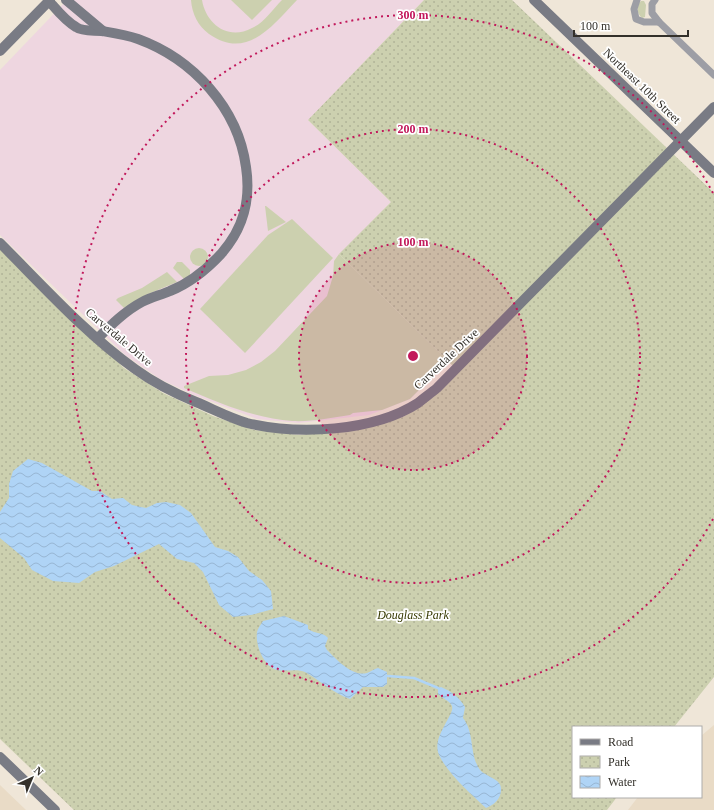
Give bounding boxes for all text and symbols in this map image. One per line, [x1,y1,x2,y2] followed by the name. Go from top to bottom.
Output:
[398,8,429,22] text: 300 m
[574,12,688,38] scale bar
[580,19,611,33] text: 100 m
[600,46,684,127] street label: Northeast 10th Street
[398,122,429,136] text: 200 m
[398,235,429,249] text: 100 m
[83,305,155,369] street label: Carverdale Drive
[411,326,481,392] street label: Carverdale Drive
[406,349,420,363] centre of rings
[376,608,450,622] park label: Douglass Park
[572,726,702,798] legend
[608,735,633,749] text: Road
[608,755,630,769] text: Park
[12,758,52,798] north arrow
[32,764,46,778] text: N
[608,775,636,789] text: Water

